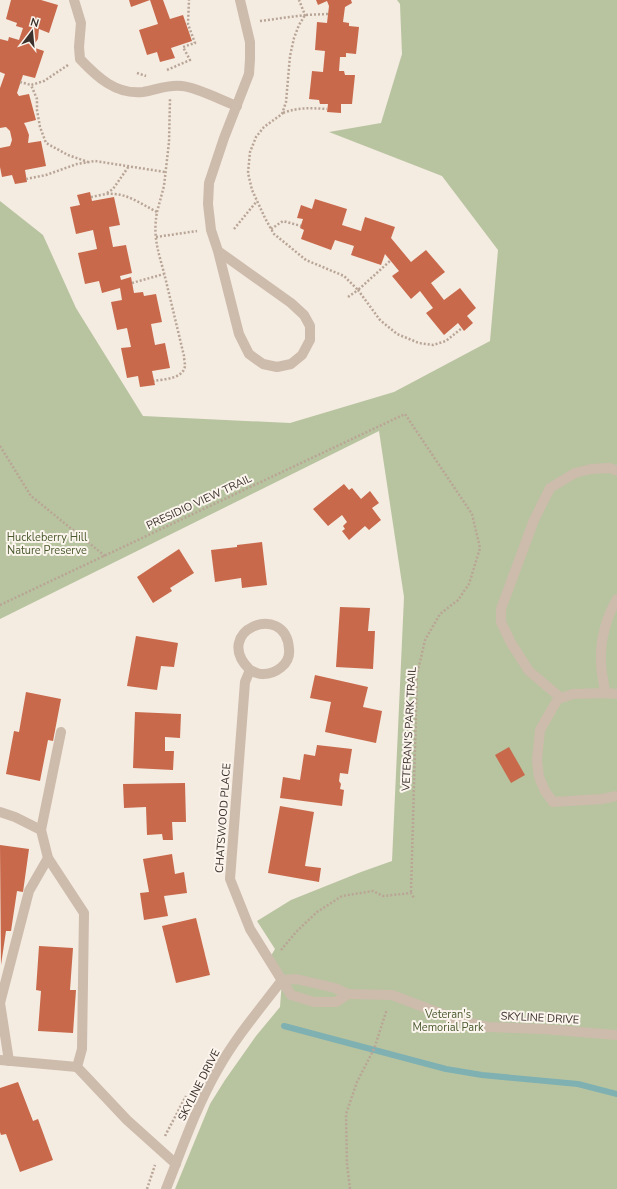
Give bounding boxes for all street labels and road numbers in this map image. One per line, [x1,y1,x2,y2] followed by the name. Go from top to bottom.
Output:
[144,471,254,533] street label: PRESIDIO VIEW TRAIL
[398,667,420,792] street label: VETERAN'S PARK TRAIL
[212,763,234,873] street label: CHATSWOOD PLACE
[500,1008,580,1028] street label: SKYLINE DRIVE
[174,1047,224,1123] street label: SKYLINE DRIVE

